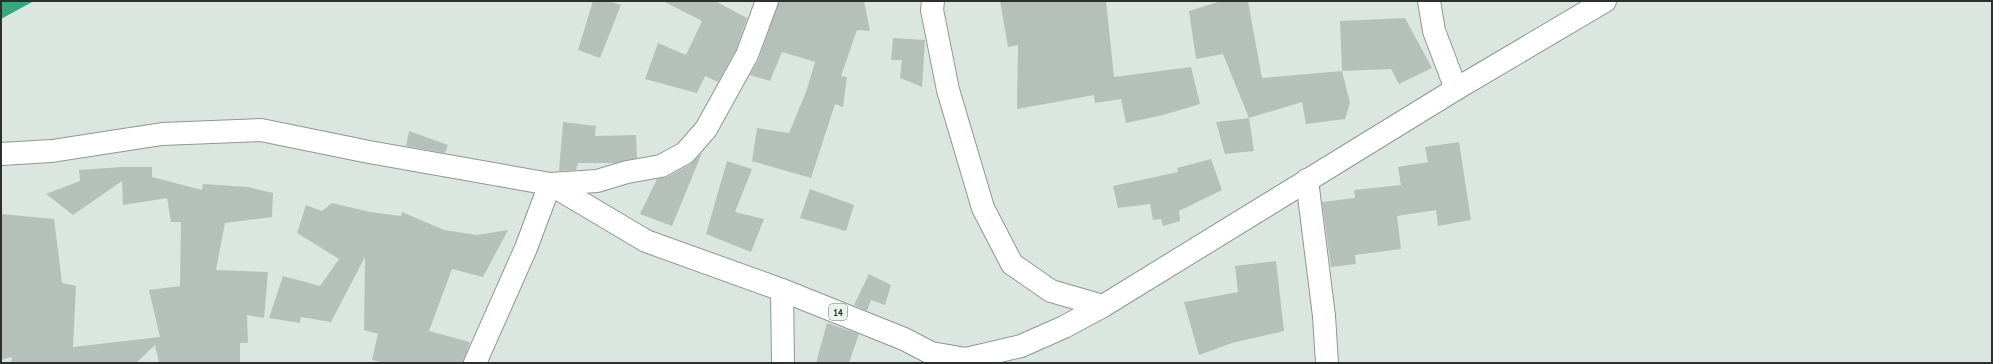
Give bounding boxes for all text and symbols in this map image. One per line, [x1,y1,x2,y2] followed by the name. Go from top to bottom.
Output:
[829,304,847,320] road number: 14

